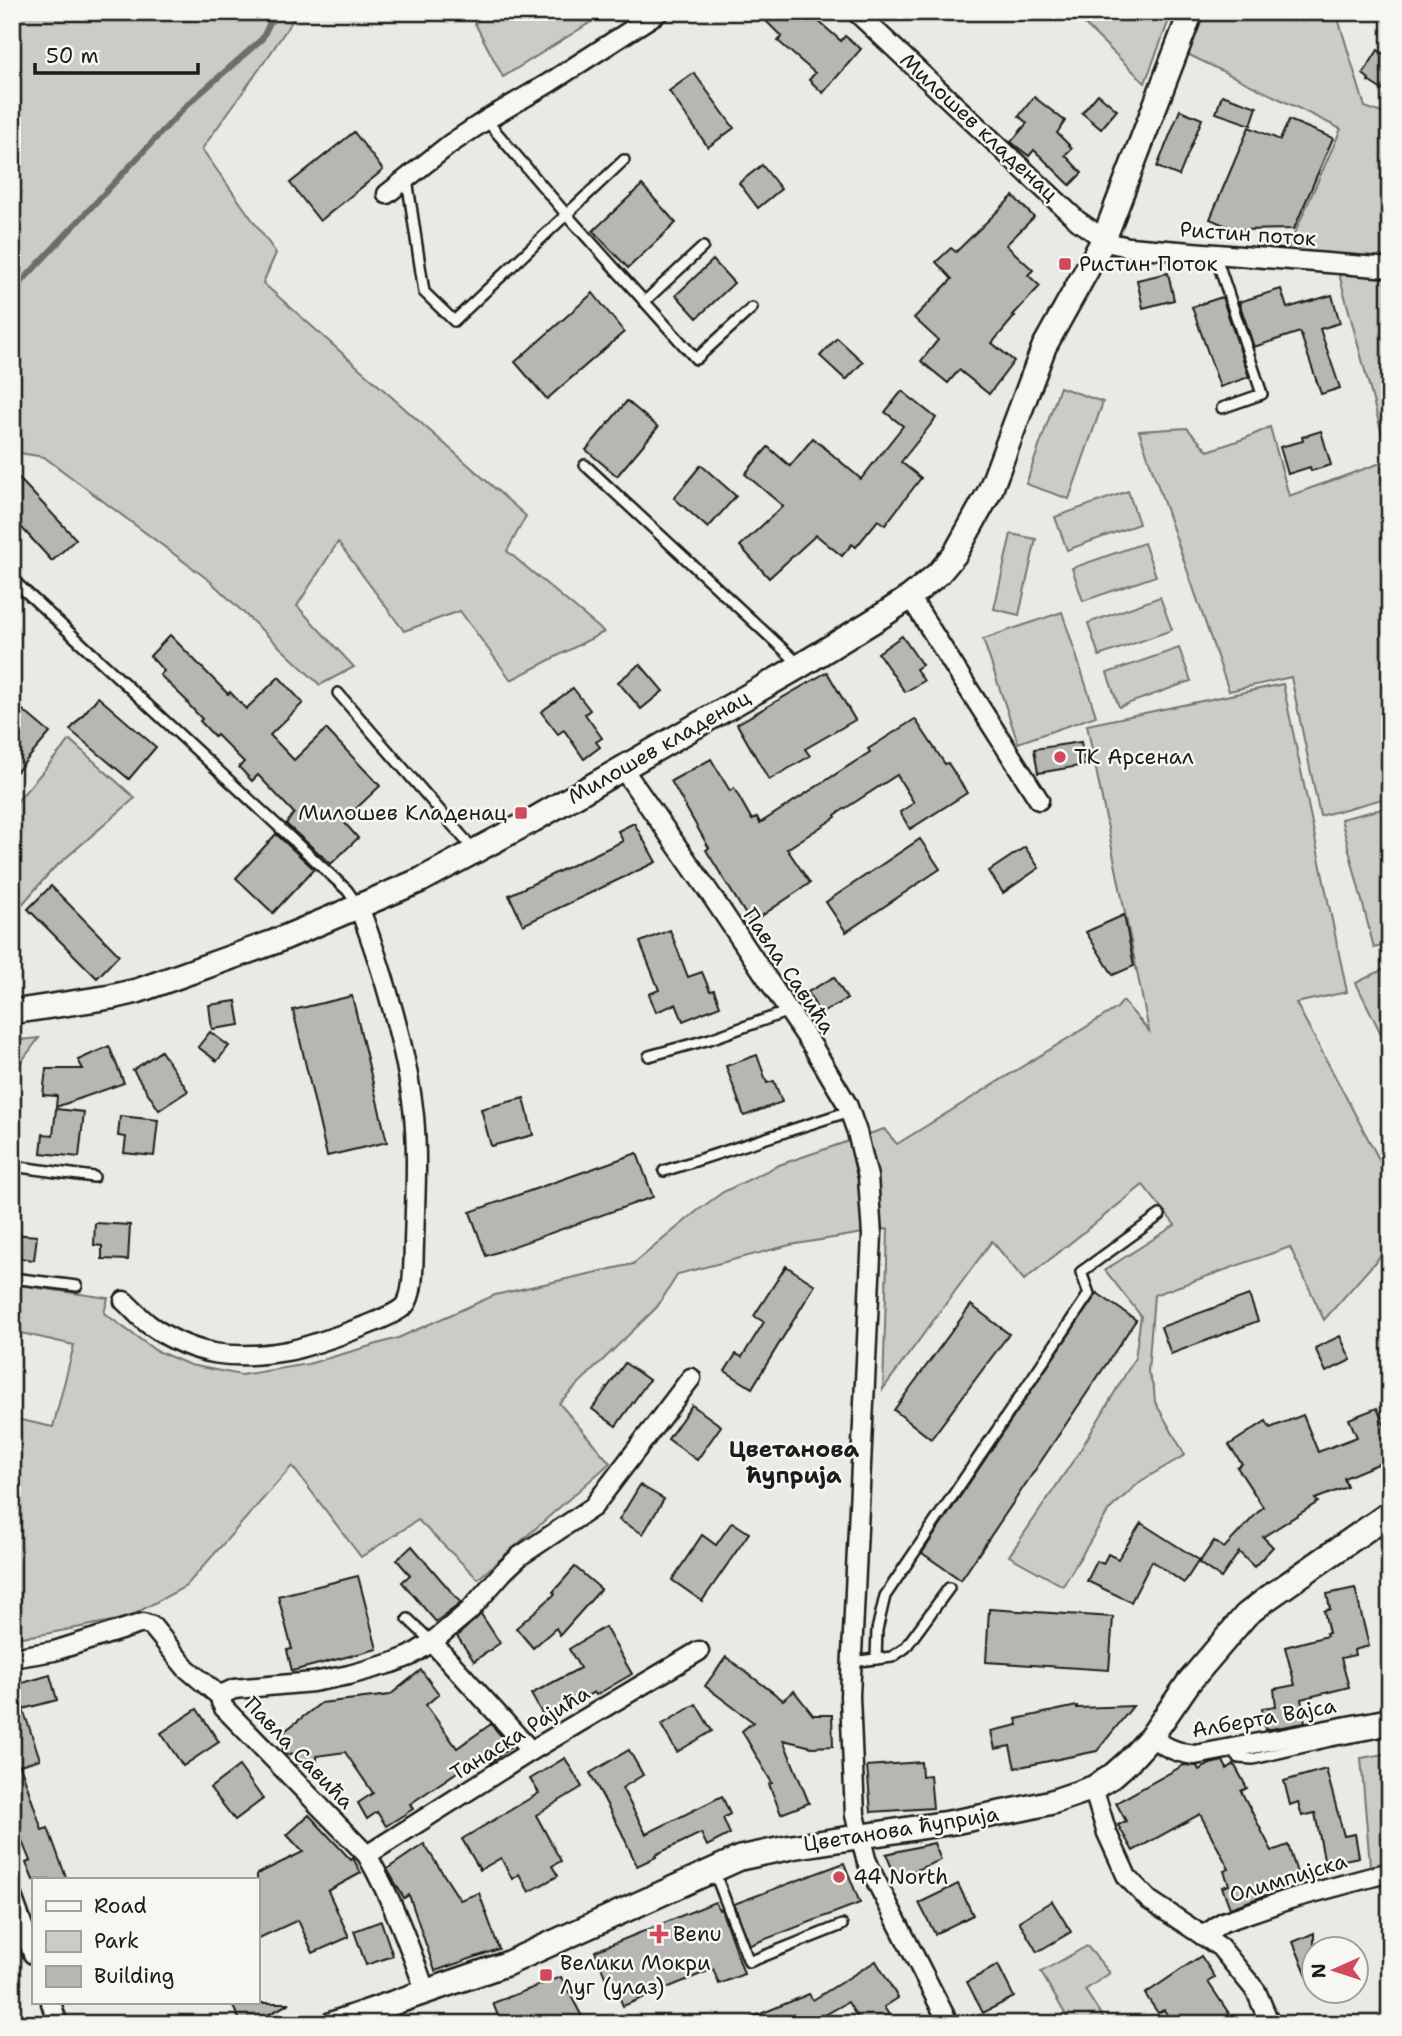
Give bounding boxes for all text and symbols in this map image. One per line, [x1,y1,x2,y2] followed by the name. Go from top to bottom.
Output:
[35,32,198,76] scale bar
[46,42,99,70] text: 50 m
[894,46,1064,208] street label: Милошев кладенац
[1179,215,1317,253] street label: Ристин поток
[1079,250,1218,278] place label: Ристин Поток
[1057,256,1073,272] marker: Ристин Поток
[563,683,755,811] street label: Милошев кладенац
[1074,743,1194,771] place label: ТК Арсенал
[1052,749,1068,765] marker: ТК Арсенал
[298,799,507,827] place label: Милошев Кладенац
[513,805,529,821] marker: Милошев Кладенац
[736,902,842,1040] street label: Павла Савића
[729,1434,859,1490] district label: Цветанова ћуприја
[445,1679,595,1787] street label: Танаска Рајића
[238,1691,360,1815] street label: Павла Савића
[1190,1692,1338,1744] street label: Алберта Вајса
[801,1800,1001,1858] street label: Цветанова ћуприја
[1226,1847,1350,1909] street label: Олимпијска
[853,1863,948,1891] place label: 44 North
[831,1869,847,1885] marker: 44 North
[32,1878,259,2004] legend
[94,1892,147,1920] text: Road
[673,1920,722,1948] place label: Benu
[651,1926,667,1942] marker: Benu
[94,1927,139,1955] text: Park
[1300,1934,1370,2004] north arrow
[560,1949,711,2001] place label: Велики Мокри Луг (улаз)
[94,1962,174,1990] text: Building
[1306,1963,1331,1979] text: N
[538,1967,554,1983] marker: Велики Мокри Луг (улаз)

